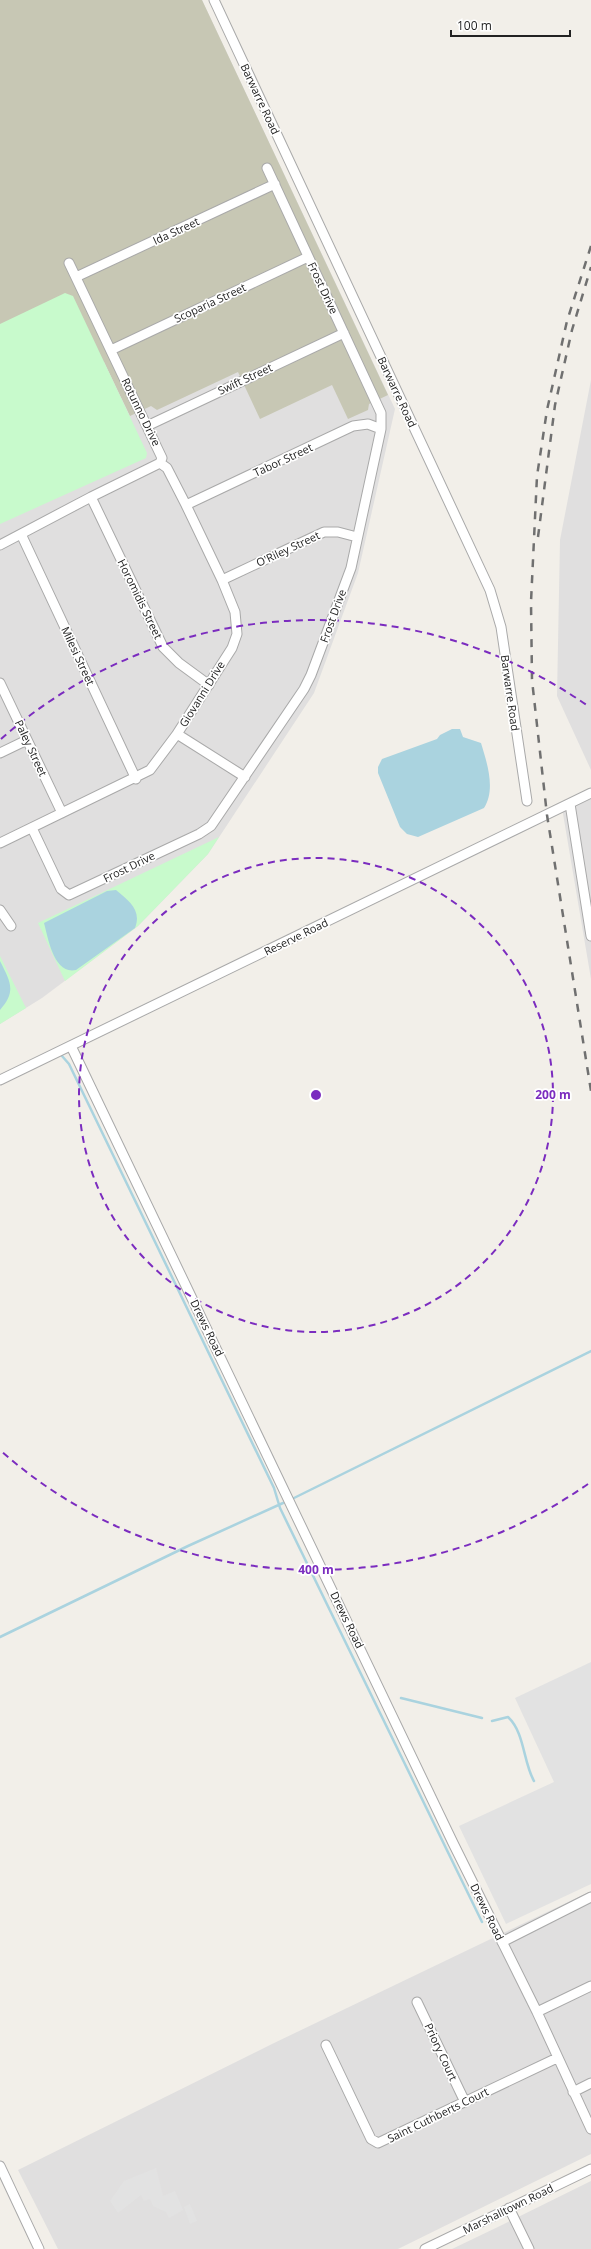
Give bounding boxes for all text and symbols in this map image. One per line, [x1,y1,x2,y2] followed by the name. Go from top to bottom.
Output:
[451,12,570,38] scale bar
[457,17,492,34] text: 100 m
[237,61,283,137] street label: Barwarre Road
[150,213,201,248] street label: Ida Street
[305,259,342,316] street label: Frost Drive
[171,279,248,326] street label: Scoparia Street
[374,354,420,430] street label: Barwarre Road
[215,359,275,398] street label: Swift Street
[118,375,164,448] street label: Rotunno Drive
[251,439,315,480] street label: Tabor Street
[254,527,322,570] street label: O'Riley Street
[115,556,166,641] street label: Horomidis Street
[316,587,349,645] street label: Frost Drive
[58,624,99,688] street label: Milesi Street
[498,654,523,732] street label: Barwarre Road
[175,658,228,730] street label: Giovanni Drive
[12,717,51,779] street label: Paley Street
[100,848,157,886] street label: Frost Drive
[261,915,330,959] street label: Reserve Road
[535,1086,571,1103] text: 200 m
[309,1088,323,1102] centre of rings
[187,1297,228,1359] street label: Drews Road
[298,1561,334,1578] text: 400 m
[327,1589,368,1651] street label: Drews Road
[467,1881,508,1943] street label: Drews Road
[422,2020,461,2083] street label: Priory Court
[385,2083,491,2146] street label: Saint Cuthberts Court
[460,2180,556,2237] street label: Marshalltown Road

